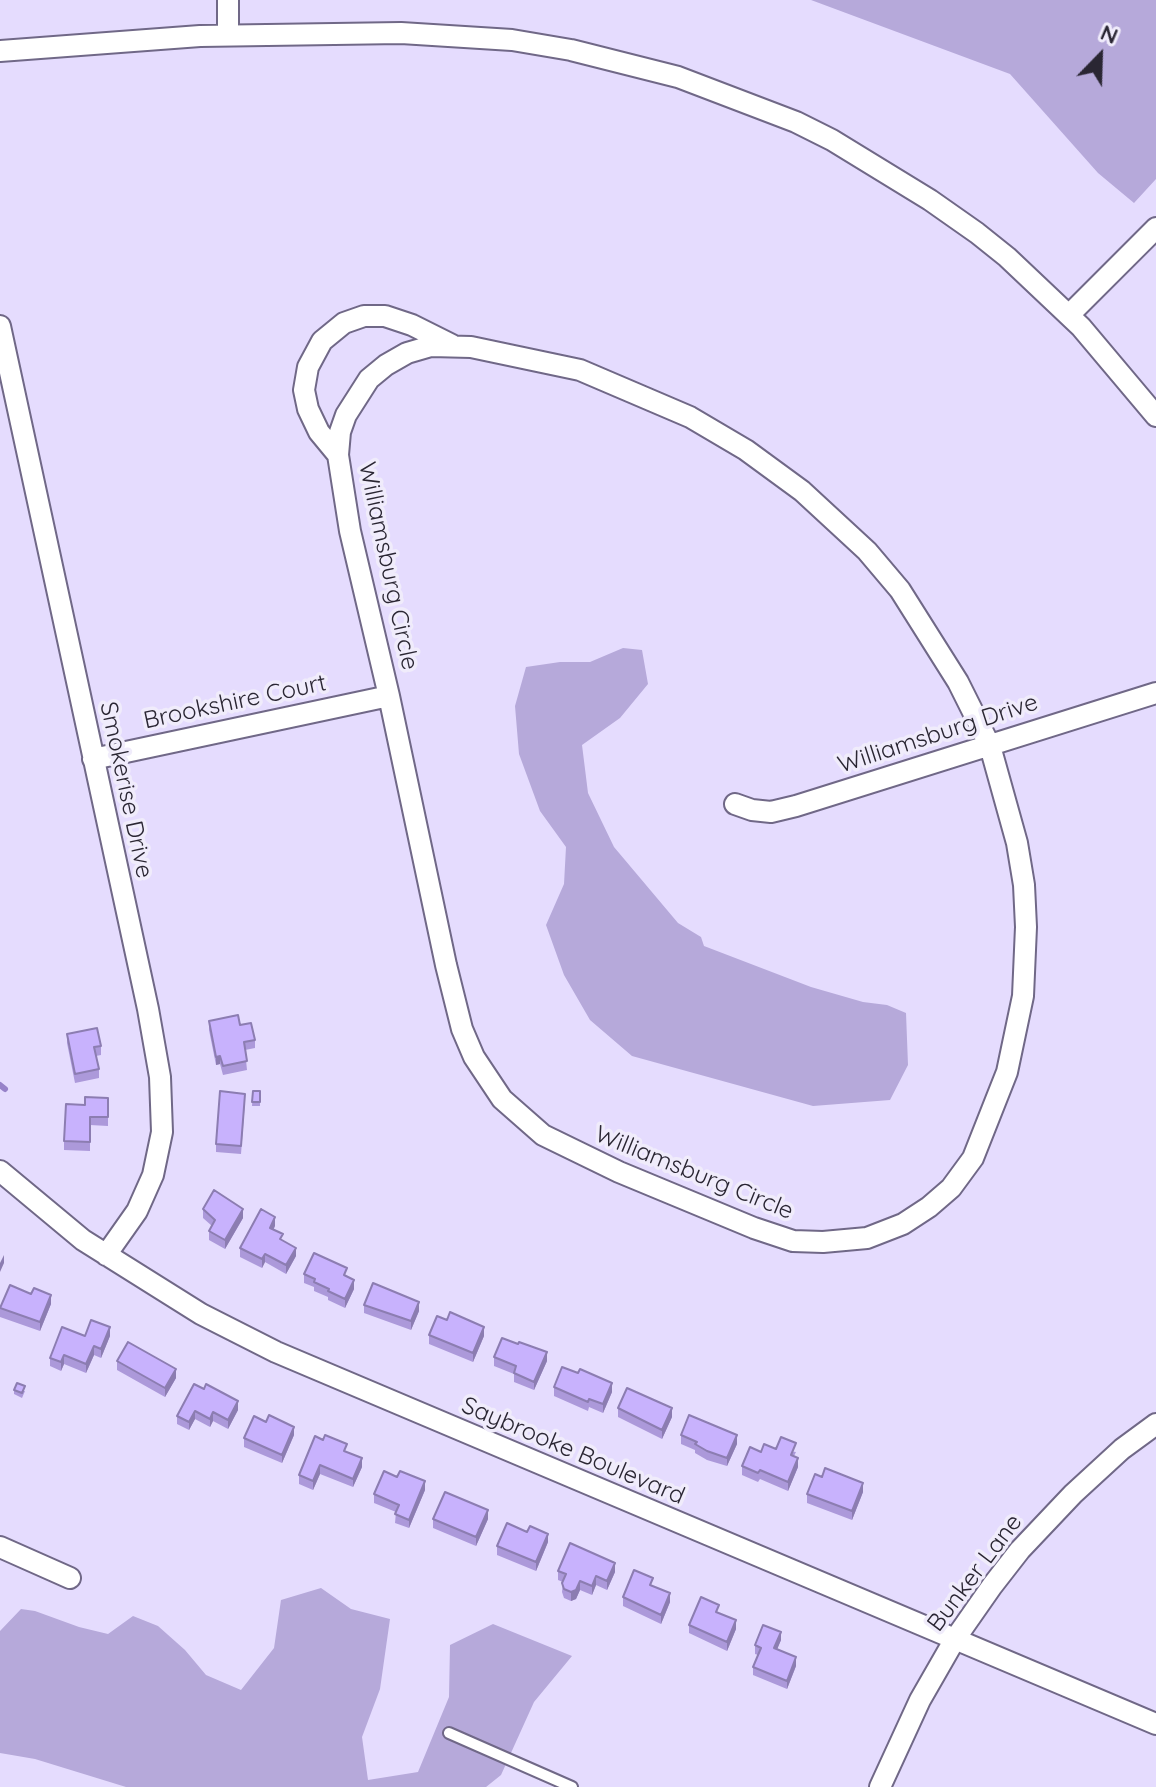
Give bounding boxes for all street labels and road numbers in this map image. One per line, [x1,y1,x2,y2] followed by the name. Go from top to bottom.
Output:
[352,460,424,672] street label: Williamsburg Circle
[141,669,329,735] street label: Brookshire Court
[834,688,1042,780] street label: Williamsburg Drive
[93,699,159,881] street label: Smokerise Drive
[591,1120,797,1226] street label: Williamsburg Circle
[457,1391,689,1511] street label: Saybrooke Boulevard
[922,1509,1028,1637] street label: Bunker Lane

